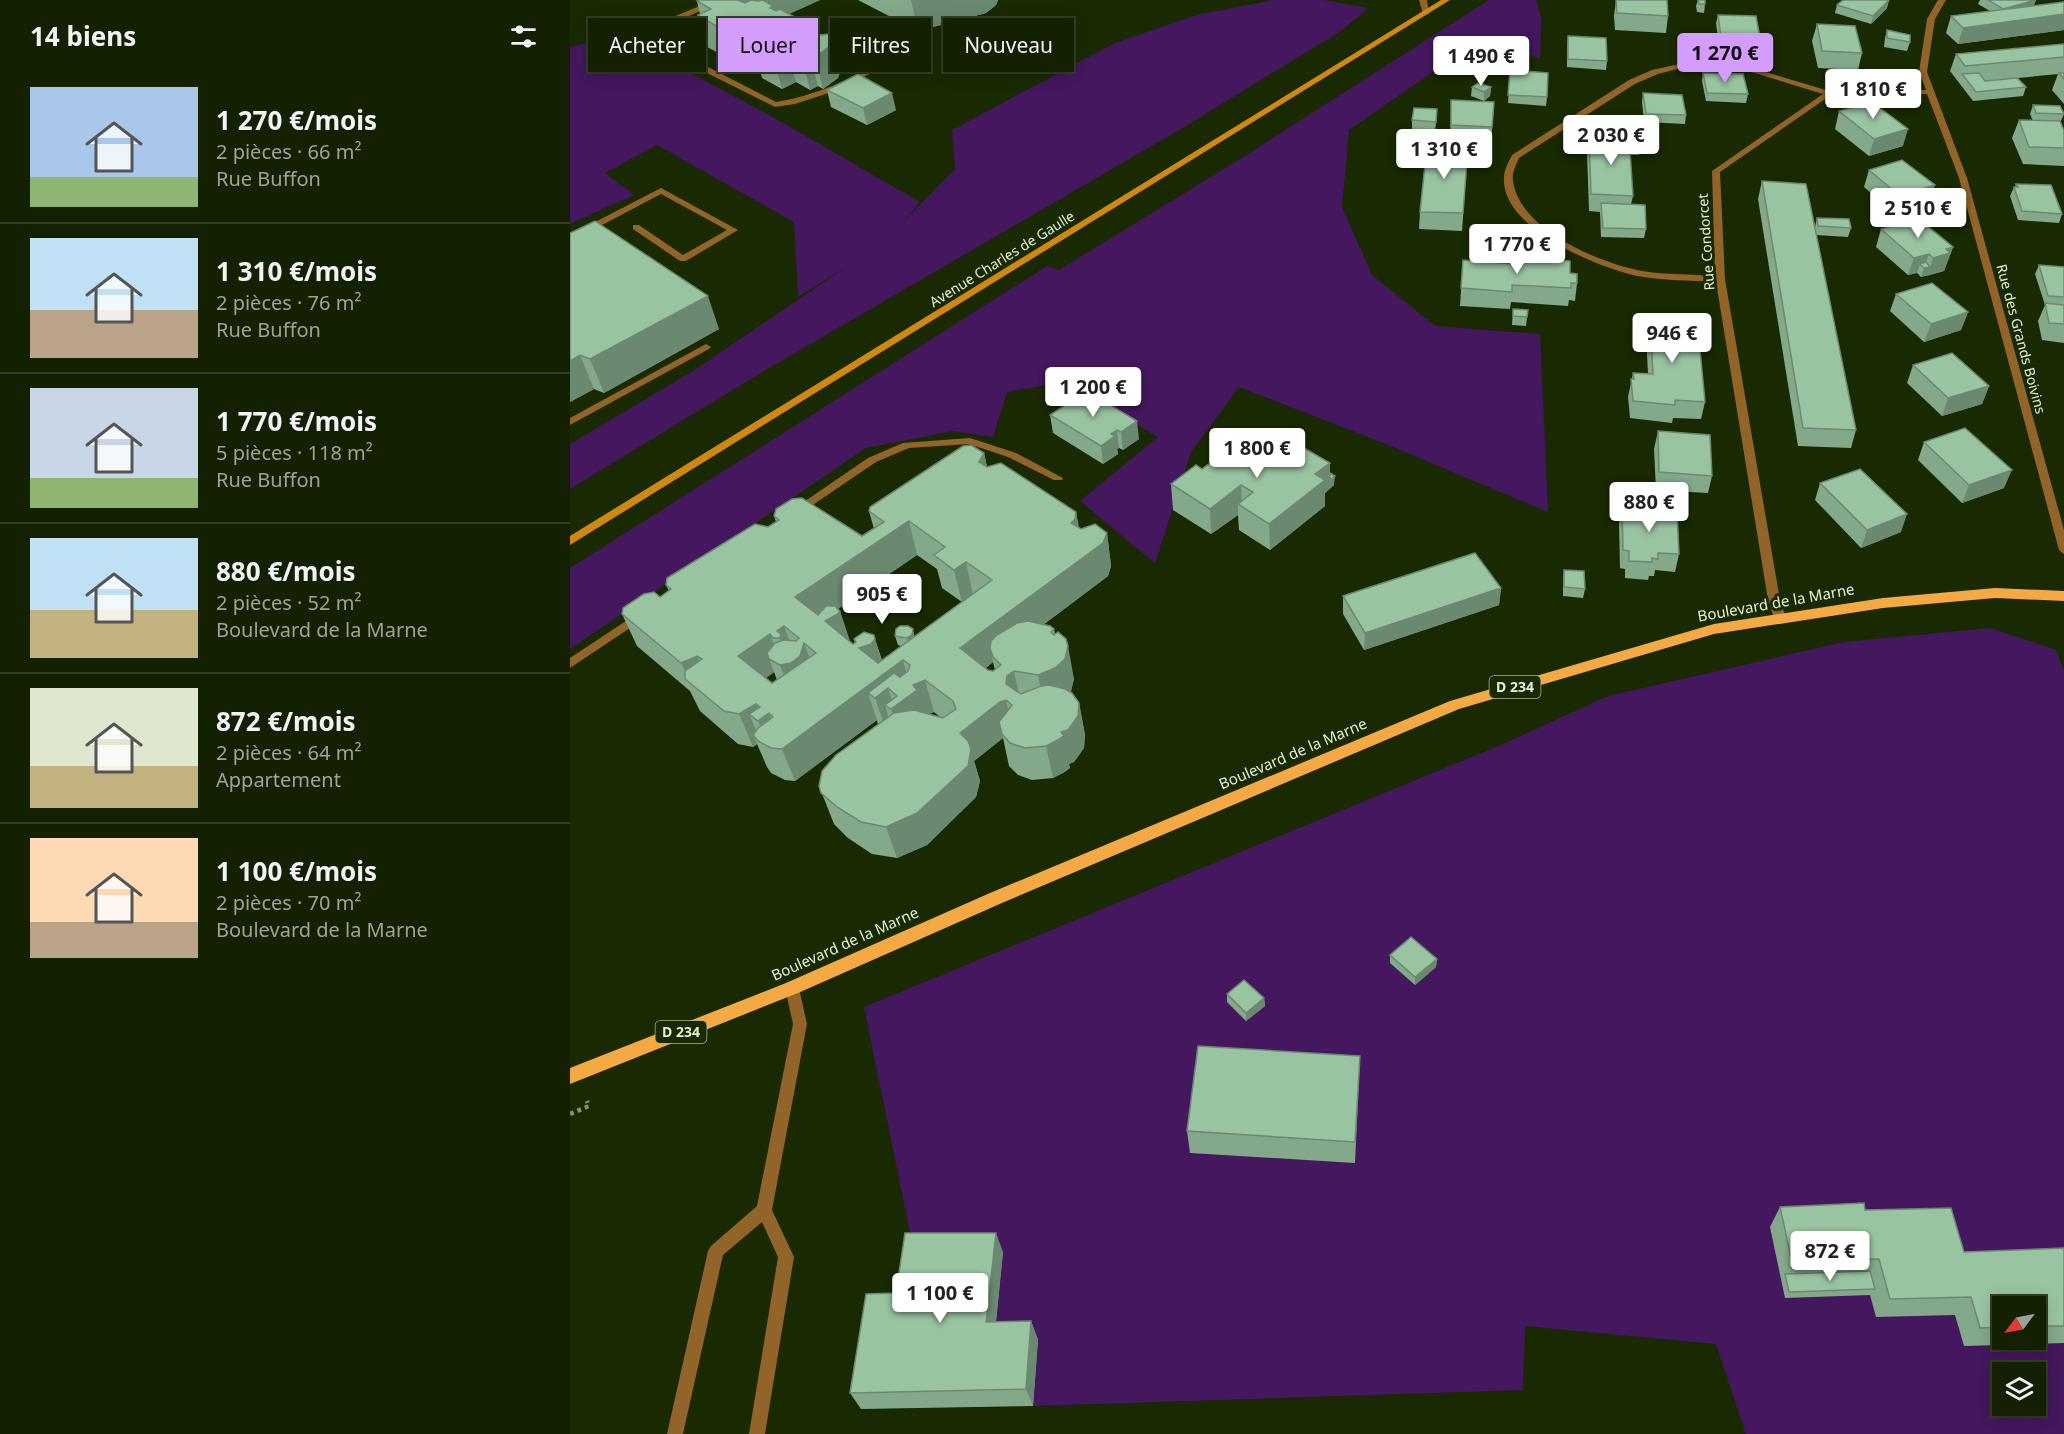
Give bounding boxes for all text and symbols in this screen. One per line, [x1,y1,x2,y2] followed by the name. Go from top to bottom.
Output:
[30,18,136,54] text: 14 biens
[588,18,706,72] chip: Acheter
[718,18,818,72] chip: Louer
[830,18,931,72] chip: Filtres
[943,18,1074,72] chip: Nouveau
[507,20,540,53] icon: filters
[1670,33,1780,84] pin: 1 270 €
[1426,36,1536,87] pin: 1 490 €
[1691,39,1759,66] text: 1 270 €
[1447,42,1515,69] text: 1 490 €
[1818,69,1928,120] pin: 1 810 €
[1839,75,1907,102] text: 1 810 €
[216,102,377,138] text: 1 270 €/mois
[78,111,150,183] icon: home
[1556,115,1666,166] pin: 2 030 €
[1577,121,1645,148] text: 2 030 €
[1389,129,1499,180] pin: 1 310 €
[1410,135,1478,162] text: 1 310 €
[216,138,361,165] text: 2 pièces · 66 m²
[216,165,321,192] text: Rue Buffon
[1863,188,1973,239] pin: 2 510 €
[1693,193,1718,291] street label: Rue Condorcet
[1884,194,1952,221] text: 2 510 €
[926,206,1078,311] street label: Avenue Charles de Gaulle
[1462,224,1572,275] pin: 1 770 €
[1483,230,1551,257] text: 1 770 €
[216,253,377,289] text: 1 310 €/mois
[78,262,150,334] icon: home
[1992,262,2051,416] street label: Rue des Grands Boivins
[216,289,361,316] text: 2 pièces · 76 m²
[1630,313,1714,364] pin: 946 €
[216,316,321,343] text: Rue Buffon
[1647,319,1697,346] text: 946 €
[1038,367,1148,418] pin: 1 200 €
[1059,373,1127,400] text: 1 200 €
[216,403,377,439] text: 1 770 €/mois
[78,412,150,484] icon: home
[1202,428,1312,479] pin: 1 800 €
[1223,434,1291,461] text: 1 800 €
[216,439,373,466] text: 5 pièces · 118 m²
[216,466,321,493] text: Rue Buffon
[1607,482,1691,533] pin: 880 €
[1624,488,1674,515] text: 880 €
[216,553,355,589] text: 880 €/mois
[78,562,150,634] icon: home
[840,574,924,625] pin: 905 €
[1696,578,1856,626] street label: Boulevard de la Marne
[857,580,907,607] text: 905 €
[216,589,361,616] text: 2 pièces · 52 m²
[216,616,428,643] text: Boulevard de la Marne
[1490,676,1540,698] road number: D 234
[216,703,355,739] text: 872 €/mois
[78,712,150,784] icon: home
[1216,713,1370,793] street label: Boulevard de la Marne
[216,739,361,766] text: 2 pièces · 64 m²
[216,766,341,793] text: Appartement
[216,853,377,889] text: 1 100 €/mois
[78,862,150,934] icon: home
[216,889,361,916] text: 2 pièces · 70 m²
[768,902,921,985] street label: Boulevard de la Marne
[216,916,428,943] text: Boulevard de la Marne
[656,1021,706,1043] road number: D 234
[1788,1231,1872,1282] pin: 872 €
[1805,1237,1855,1264] text: 872 €
[885,1273,995,1324] pin: 1 100 €
[906,1279,974,1306] text: 1 100 €
[1992,1296,2046,1350] north arrow
[1992,1296,2046,1416] map controls
[1992,1362,2046,1416] button: layers

